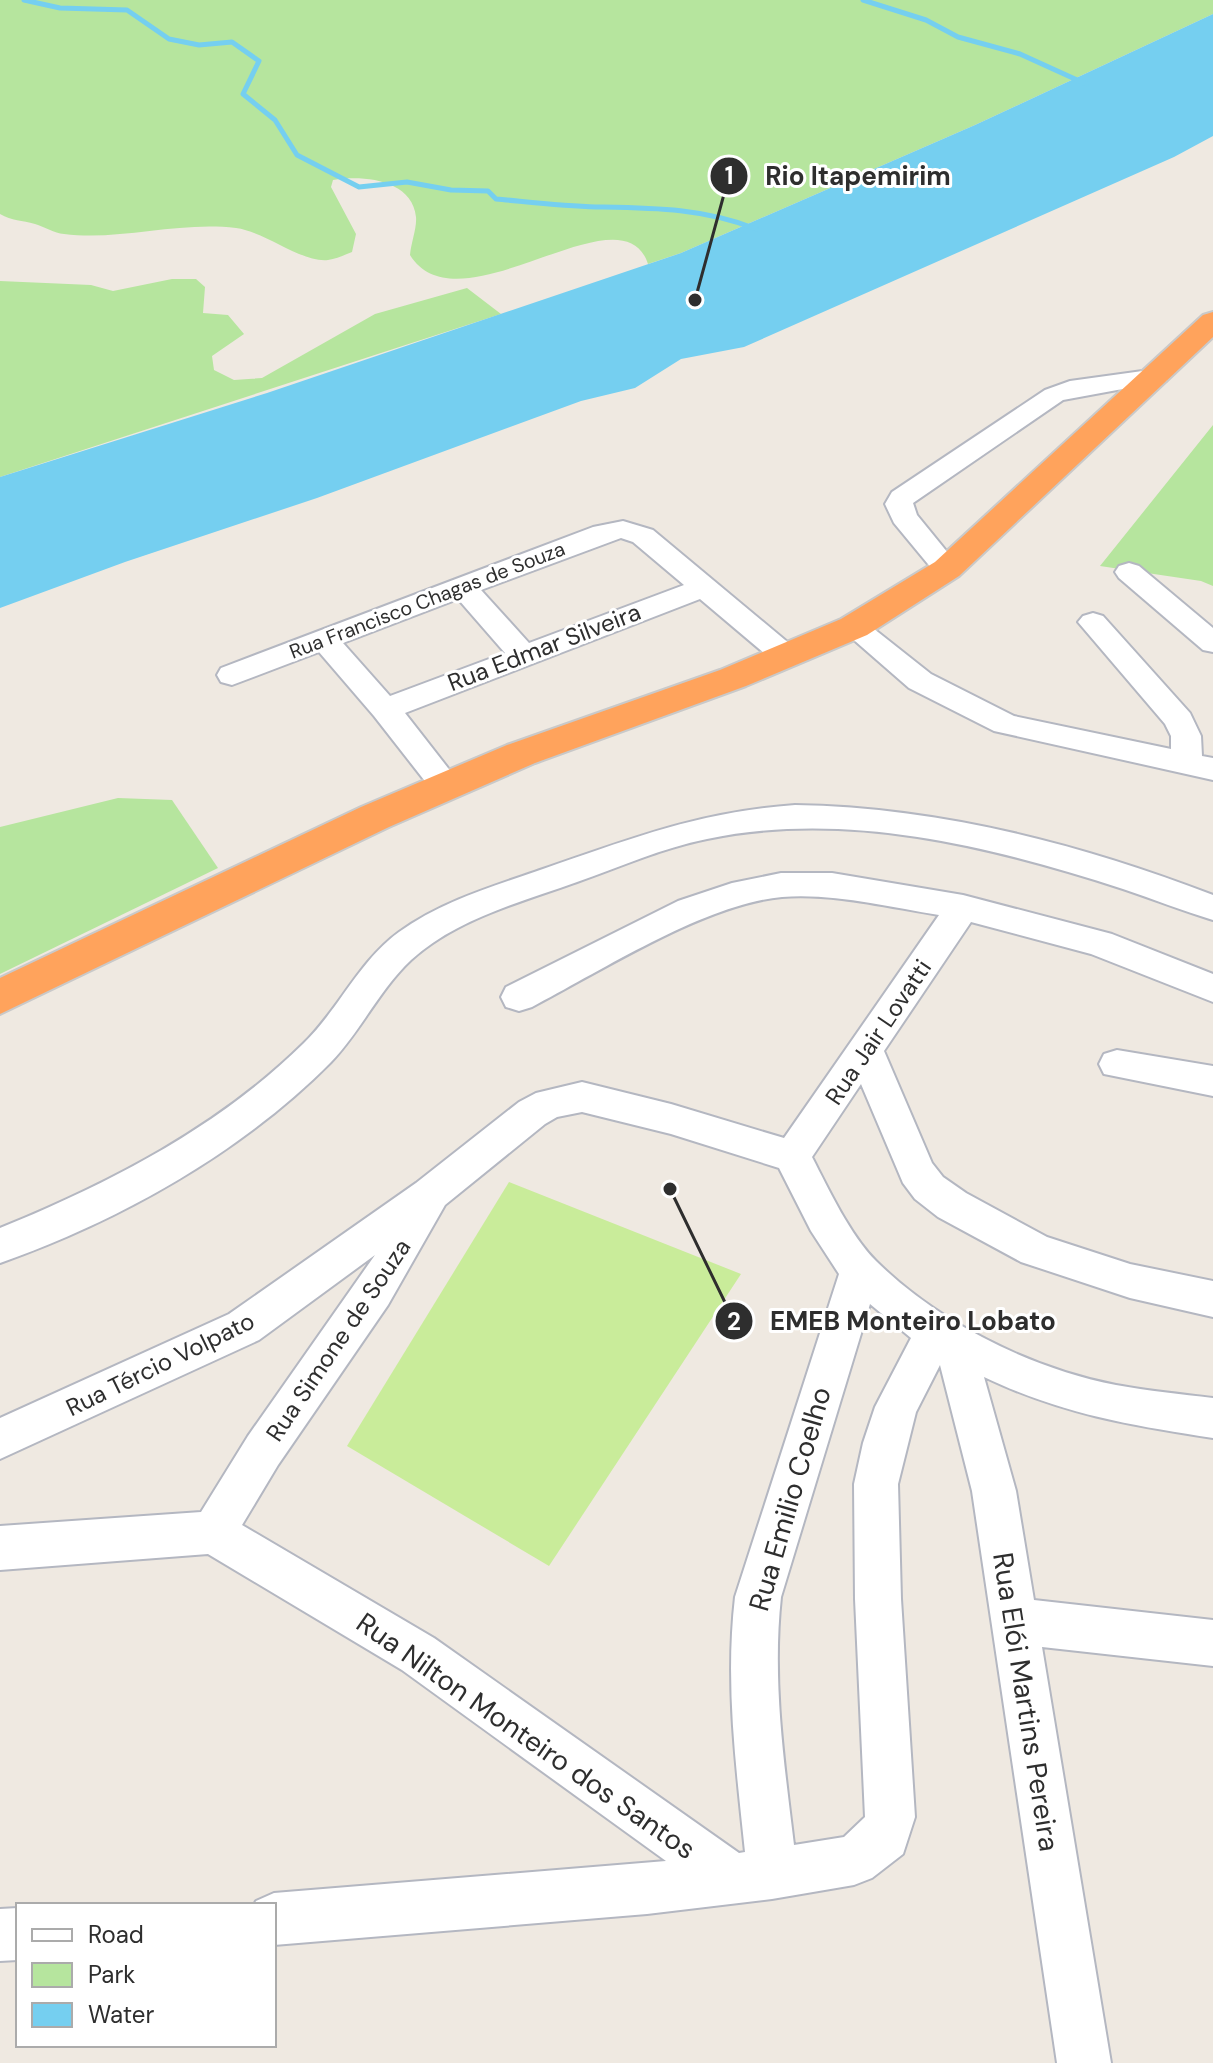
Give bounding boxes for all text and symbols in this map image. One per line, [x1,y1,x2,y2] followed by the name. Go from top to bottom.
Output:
[709,151,967,201] callout: Rio Itapemirim
[765,159,951,193] text: Rio Itapemirim
[725,160,733,191] text: 1
[285,535,569,665] street label: Rua Francisco Chagas de Souza
[443,596,645,698] street label: Rua Edmar Silveira
[818,953,938,1111] street label: Rua Jair Lovatti
[259,1233,417,1447] street label: Rua Simone de Souza
[714,1296,1072,1346] callout: EMEB Monteiro Lobato
[770,1304,1056,1338] text: EMEB Monteiro Lobato
[61,1305,259,1423] street label: Rua Tércio Volpato
[727,1306,741,1337] text: 2
[740,1383,840,1615] street label: Rua Emilio Coelho
[984,1550,1068,1854] street label: Rua Elói Martins Pereira
[349,1604,703,1868] street label: Rua Nilton Monteiro dos Santos
[16,1903,276,2047] legend
[88,1919,144,1950] text: Road
[88,1959,135,1990] text: Park
[88,1999,154,2030] text: Water

